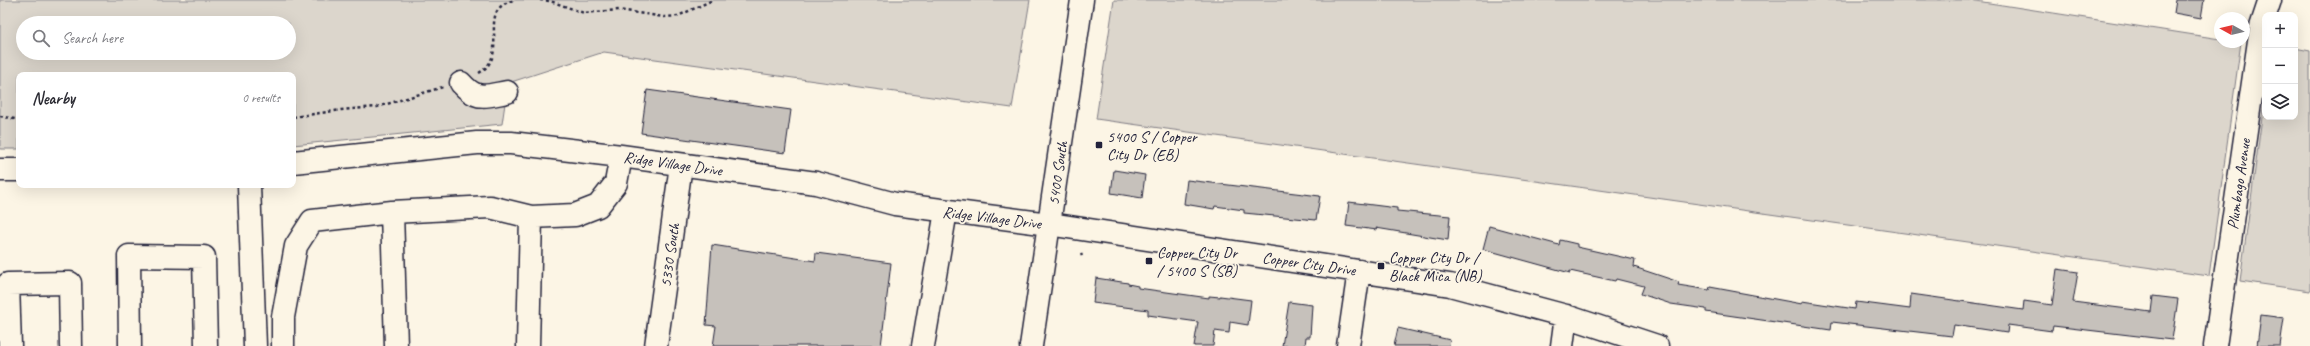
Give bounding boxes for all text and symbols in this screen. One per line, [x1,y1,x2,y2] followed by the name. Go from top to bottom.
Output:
[2214,12,2250,48] north arrow
[2262,12,2298,120] map controls
[2262,12,2298,48] button: +
[16,16,296,60] search box
[30,27,52,49] icon: search
[62,29,123,48] text: Search here
[2262,48,2298,84] button: −
[2262,84,2298,120] button: layers
[32,88,75,109] text: Nearby
[242,90,280,106] text: 0 results
[1107,127,1198,165] place label: 5400 S / Copper City Dr (EB)
[2223,136,2256,231] street label: Plumbago Avenue
[1044,139,1072,206] street label: 5400 South
[1094,140,1104,150] marker: 5400 S / Copper City Dr (EB)
[622,147,725,181] street label: Ridge Village Drive
[941,202,1044,234] street label: Ridge Village Drive
[656,221,684,288] street label: 5330 South
[1157,243,1239,281] place label: Copper City Dr / 5400 S (SB)
[1261,248,1359,281] street label: Copper City Drive
[1389,248,1482,286] place label: Copper City Dr / Black Mica (NB)
[1144,256,1154,266] marker: Copper City Dr / 5400 S (SB)
[1376,261,1386,271] marker: Copper City Dr / Black Mica (NB)

